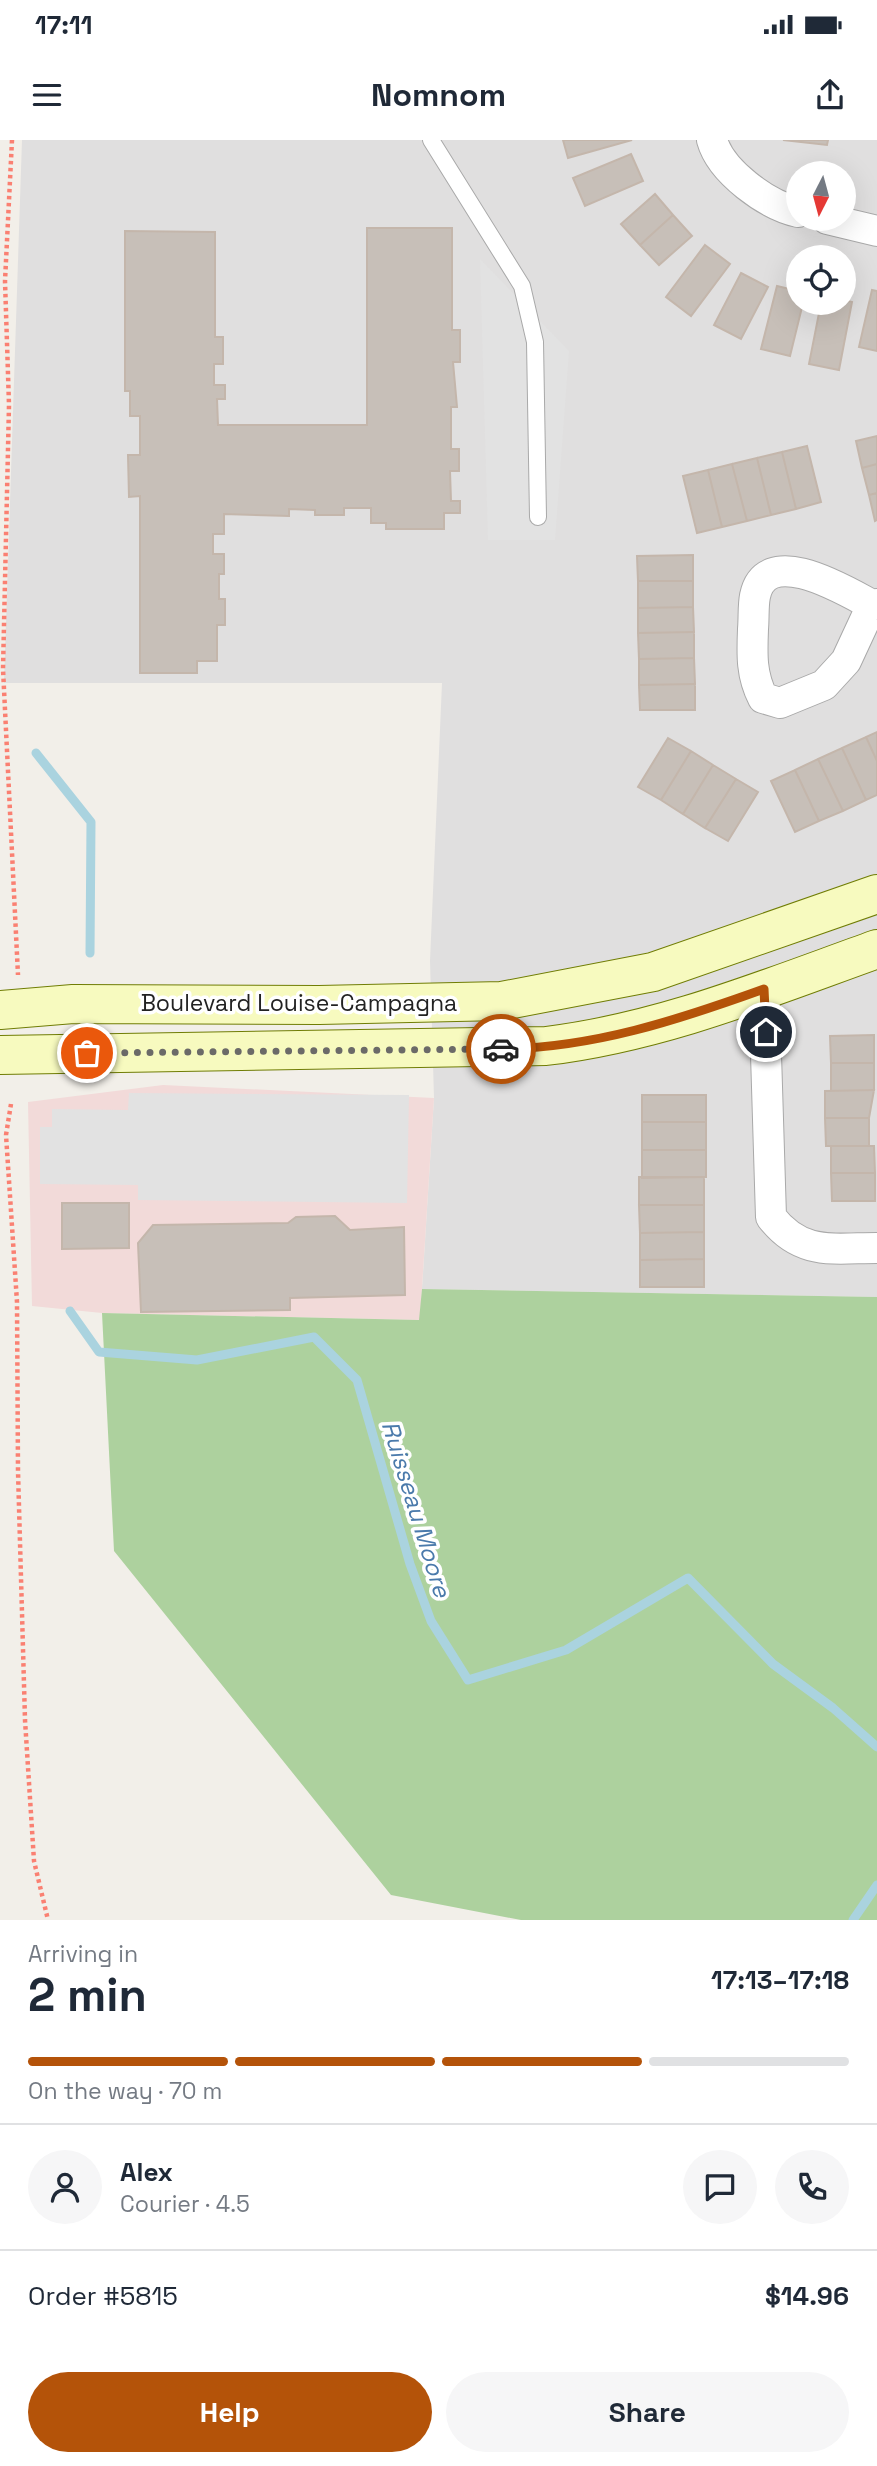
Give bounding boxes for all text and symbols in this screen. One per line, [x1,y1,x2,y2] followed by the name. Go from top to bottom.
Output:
[35,8,92,42] text: 17:11
[371,75,506,115] text: Nomnom
[28,76,66,114] icon: menu
[811,76,849,114] icon: share
[786,161,856,231] north arrow
[786,161,856,315] map controls
[786,245,856,315] button: locate
[141,988,457,1018] street label: Boulevard Louise-Campagna
[736,1002,796,1062] pin
[747,1013,785,1051] icon: home
[466,1014,536,1084] courier
[57,1023,117,1083] pin
[482,1030,520,1068] icon: car
[68,1034,106,1072] icon: bag
[375,1417,458,1602] water label: Ruisseau Moore
[28,1939,138,1969] text: Arriving in
[711,1963,849,1997] text: 17:13–17:18
[28,1966,147,2024] text: 2 min
[28,2076,222,2106] text: On the way · 70 m
[28,2150,102,2224] button: person
[683,2150,757,2224] button: chat
[775,2150,849,2224] button: phone
[120,2155,173,2189] text: Alex
[120,2189,250,2219] text: Courier · 4.5
[28,2279,178,2313] text: Order #5815
[765,2279,849,2313] text: $14.96
[28,2372,432,2452] button: Help
[446,2372,849,2452] button: Share

